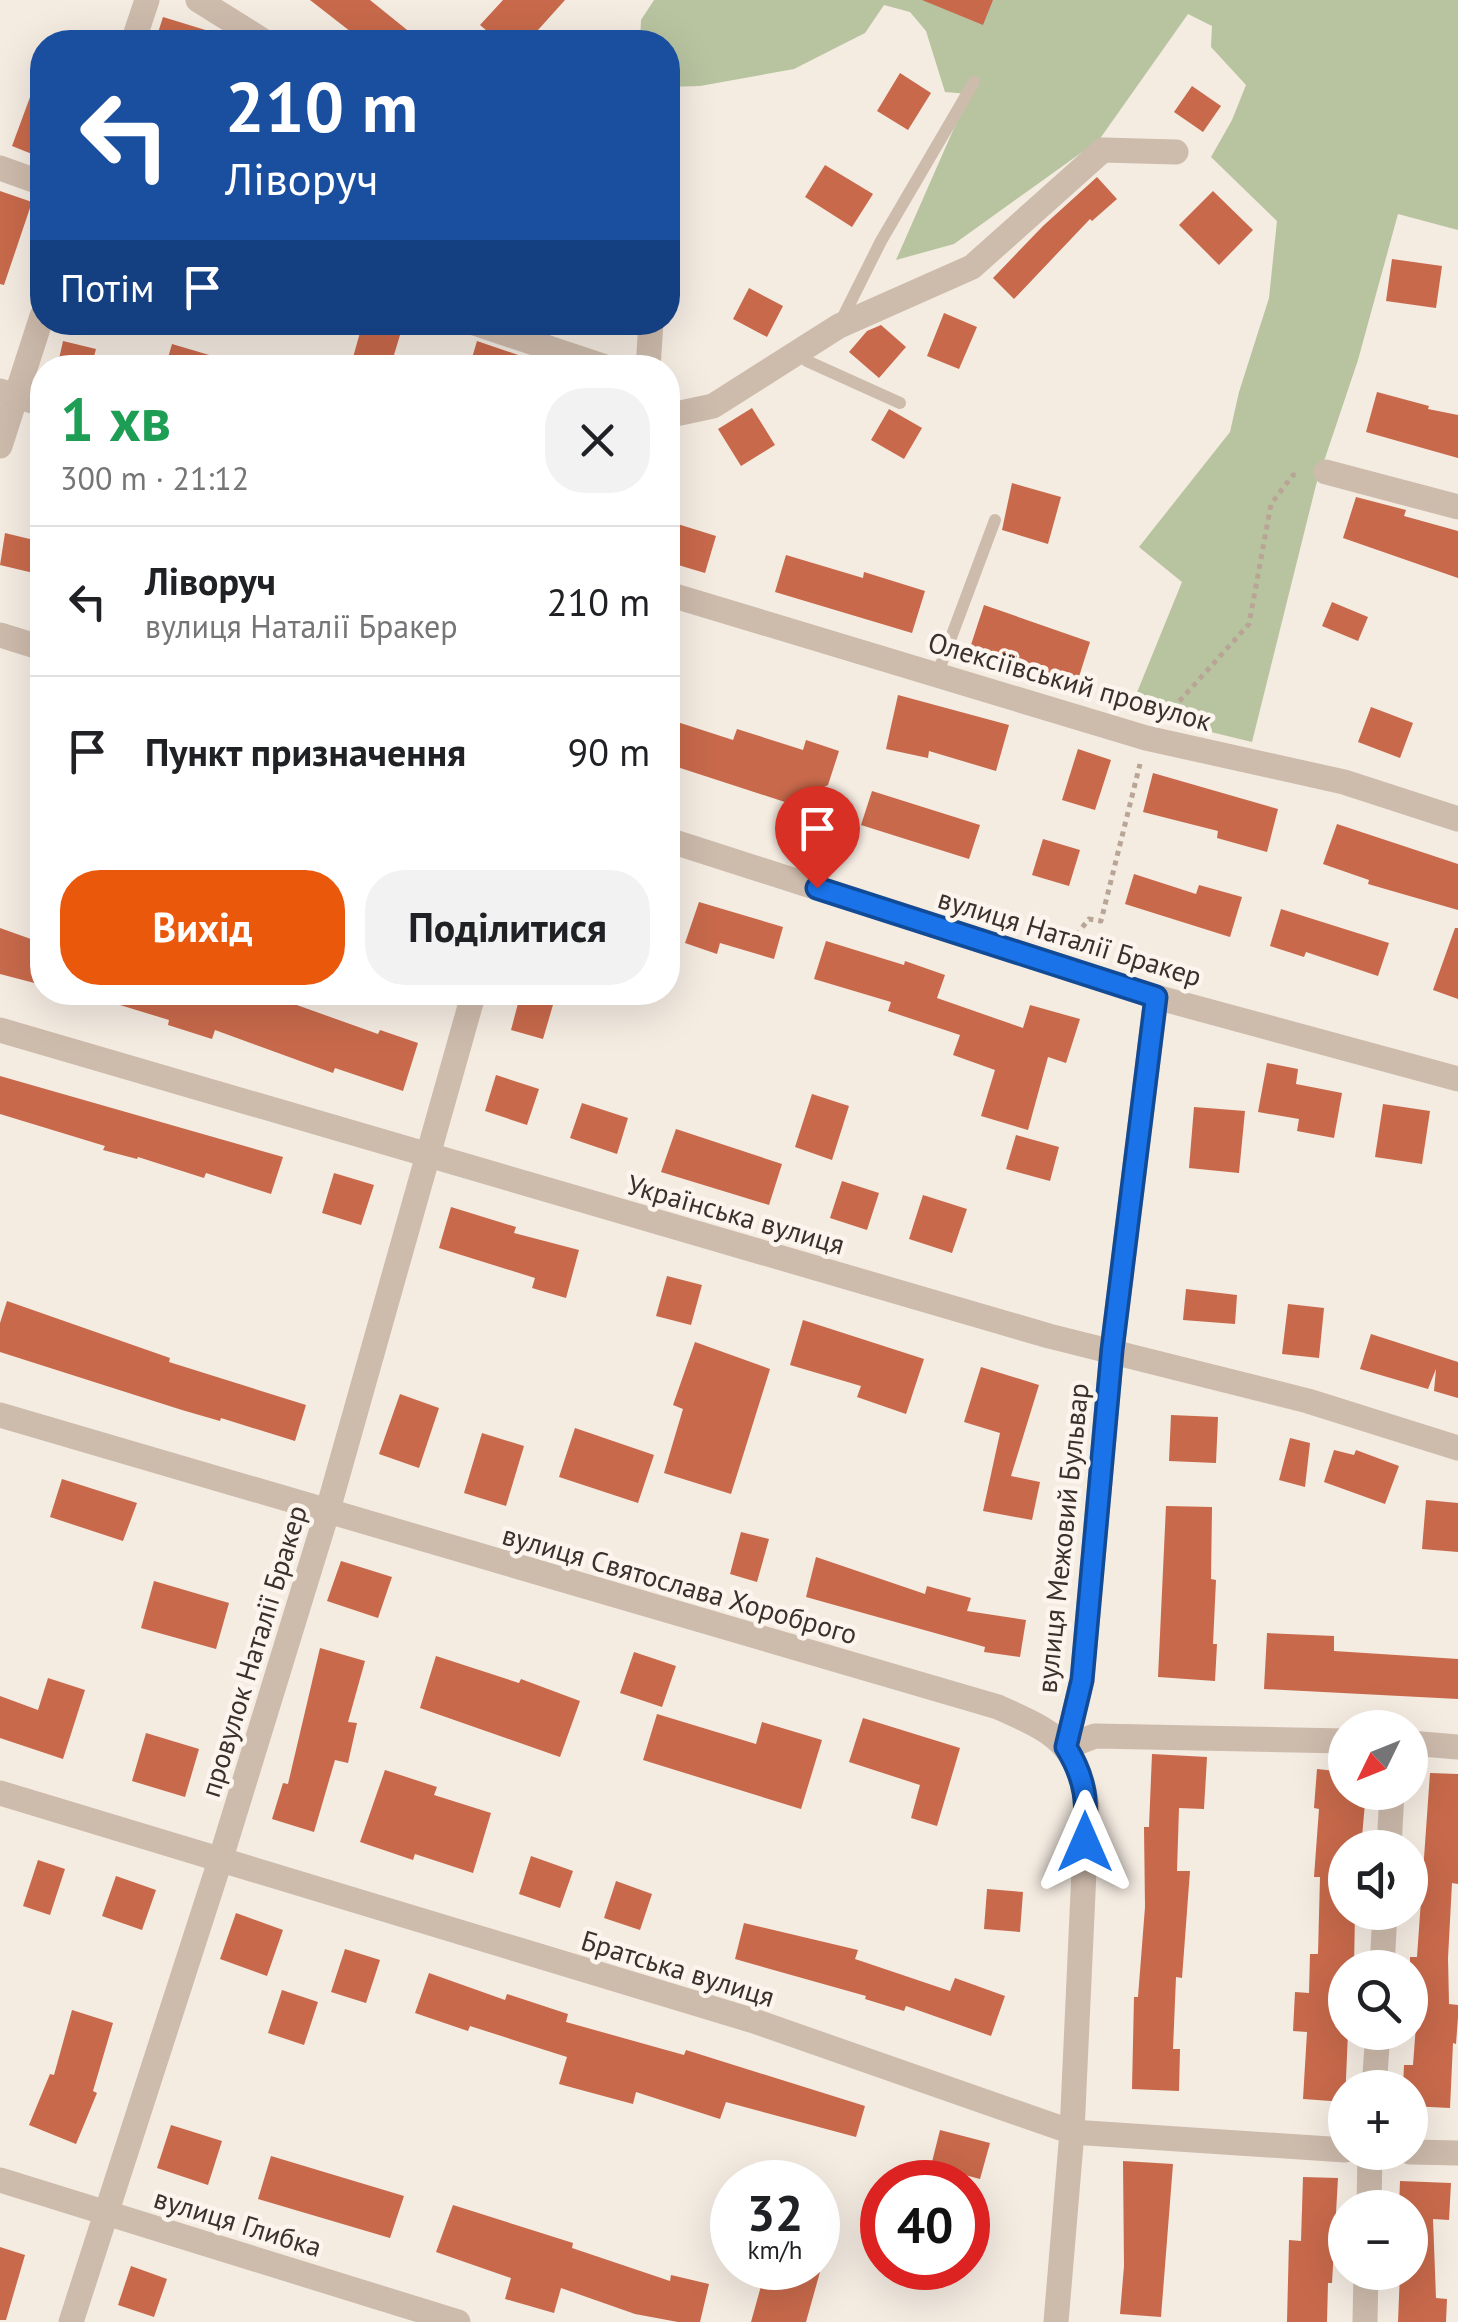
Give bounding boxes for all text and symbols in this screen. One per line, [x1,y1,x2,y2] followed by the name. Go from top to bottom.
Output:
[225,61,418,151] text: 210 m
[60,70,190,200] icon: left
[225,149,379,207] text: Ліворуч
[175,260,230,315] icon: arrive
[60,263,155,312] text: Потім
[60,380,171,458] text: 1 хв
[545,388,650,493] button: close
[60,457,249,499] text: 300 m · 21:12
[145,556,276,605] text: Ліворуч
[60,574,115,629] icon: left
[547,577,650,626] text: 210 m
[145,605,458,647] text: вулиця Наталії Бракер
[924,623,1216,739] street label: Олексіївський провулок
[60,724,115,779] icon: arrive
[145,727,466,776] text: Пункт призначення
[568,727,650,776] text: 90 m
[775,786,860,889] pin
[790,801,845,856] icon: arrive
[60,870,345,985] button: Вихід
[365,870,650,985] button: Поділитися
[934,879,1206,995] street label: вулиця Наталії Бракер
[623,1165,849,1263] street label: Українська вулиця
[1027,1381,1097,1695] street label: вулиця Межовий Бульвар
[191,1501,315,1801] street label: провулок Наталії Бракер
[498,1516,862,1652] street label: вулиця Святослава Хороброго
[1328,1710,1428,1810] north arrow
[1328,1710,1428,2290] map controls
[1033,1790,1137,1894] position arrow
[1328,1830,1428,1930] button: sound
[577,1921,779,2015] street label: Братська вулиця
[1328,1950,1428,2050] button: search
[1328,2070,1428,2170] button: +
[860,2160,990,2290] speed limit sign: 40
[150,2179,326,2265] street label: вулиця Глибка
[747,2180,803,2245] text: 32
[1328,2190,1428,2290] button: −
[748,2234,802,2266] text: km/h

